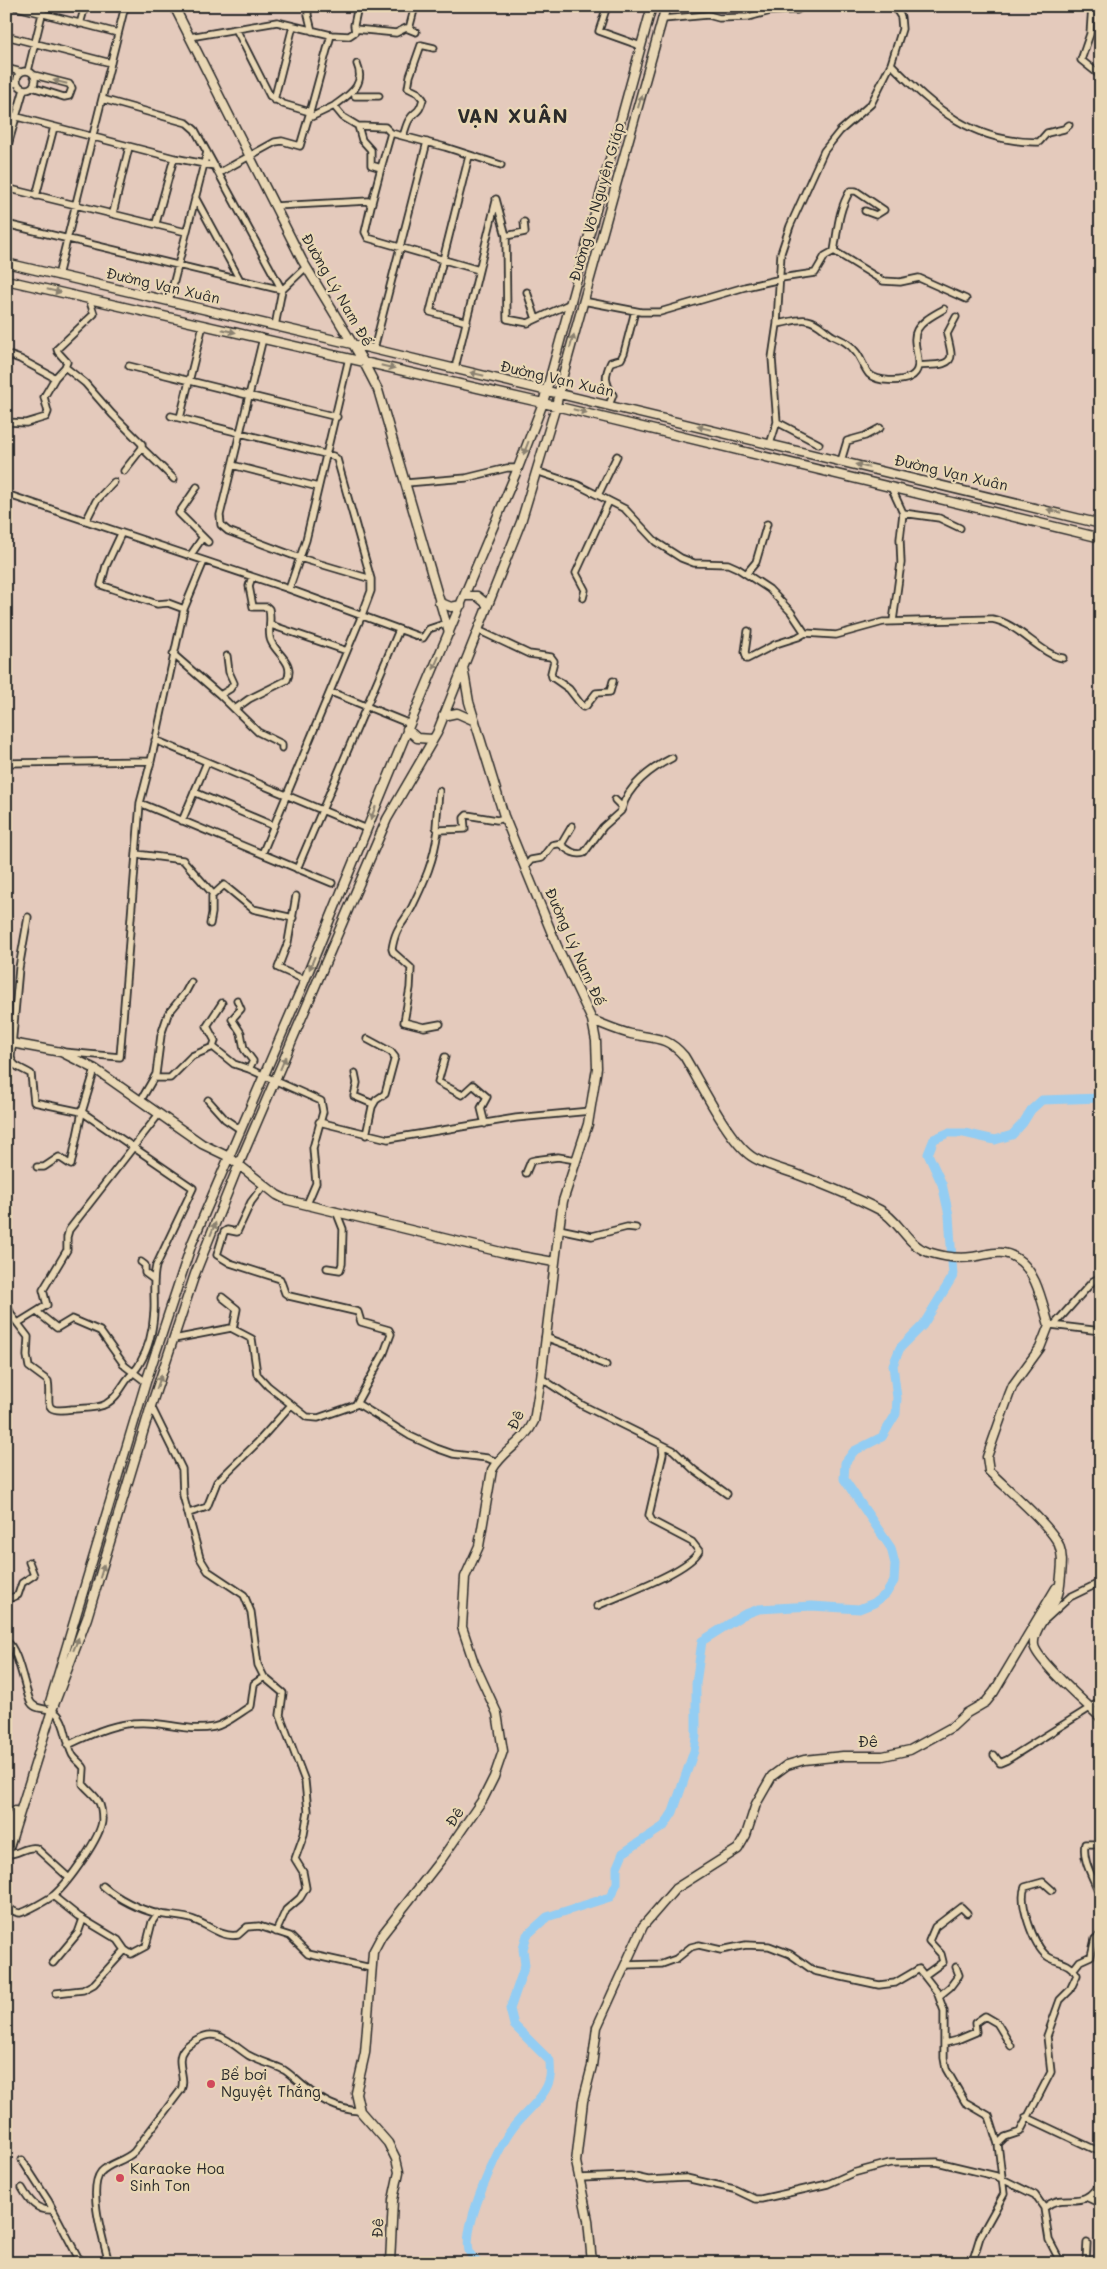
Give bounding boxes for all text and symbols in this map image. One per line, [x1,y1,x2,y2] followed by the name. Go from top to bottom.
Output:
[53,78,68,86] one-way arrow
[636,93,644,108] one-way arrow
[457,102,569,128] district label: VẠN XUÂN
[564,120,628,284] street label: Đường Võ Nguyên Giáp
[297,229,378,350] street label: Đường Lý Nam Đế
[104,262,222,308] street label: Đường Vạn Xuân
[46,287,61,295] one-way arrow
[222,327,237,335] one-way arrow
[568,334,576,349] one-way arrow
[498,355,616,401] street label: Đường Vạn Xuân
[380,363,395,371] one-way arrow
[470,370,485,378] one-way arrow
[573,408,588,416] one-way arrow
[696,424,711,432] one-way arrow
[522,441,530,456] one-way arrow
[892,449,1010,495] street label: Đường Vạn Xuân
[854,462,869,470] one-way arrow
[1046,507,1061,515] one-way arrow
[432,656,440,670] one-way arrow
[369,805,377,820] one-way arrow
[541,884,611,1009] street label: Đường Lý Nam Đế
[308,956,316,971] one-way arrow
[279,1056,287,1070] one-way arrow
[209,1221,217,1236] one-way arrow
[156,1374,164,1389] one-way arrow
[502,1406,528,1433] street label: Đê
[98,1563,106,1578] one-way arrow
[73,1637,81,1652] one-way arrow
[858,1731,878,1751] street label: Đê
[440,1803,468,1830] street label: Đê
[221,2064,321,2101] place label: Bể bơi Nguyệt Thắng
[205,2078,217,2090] marker: Bể bơi Nguyệt Thắng
[130,2158,225,2195] place label: Karaoke Hoa Sinh Ton
[114,2172,126,2184] marker: Karaoke Hoa Sinh Ton
[366,2217,388,2239] street label: Đê

